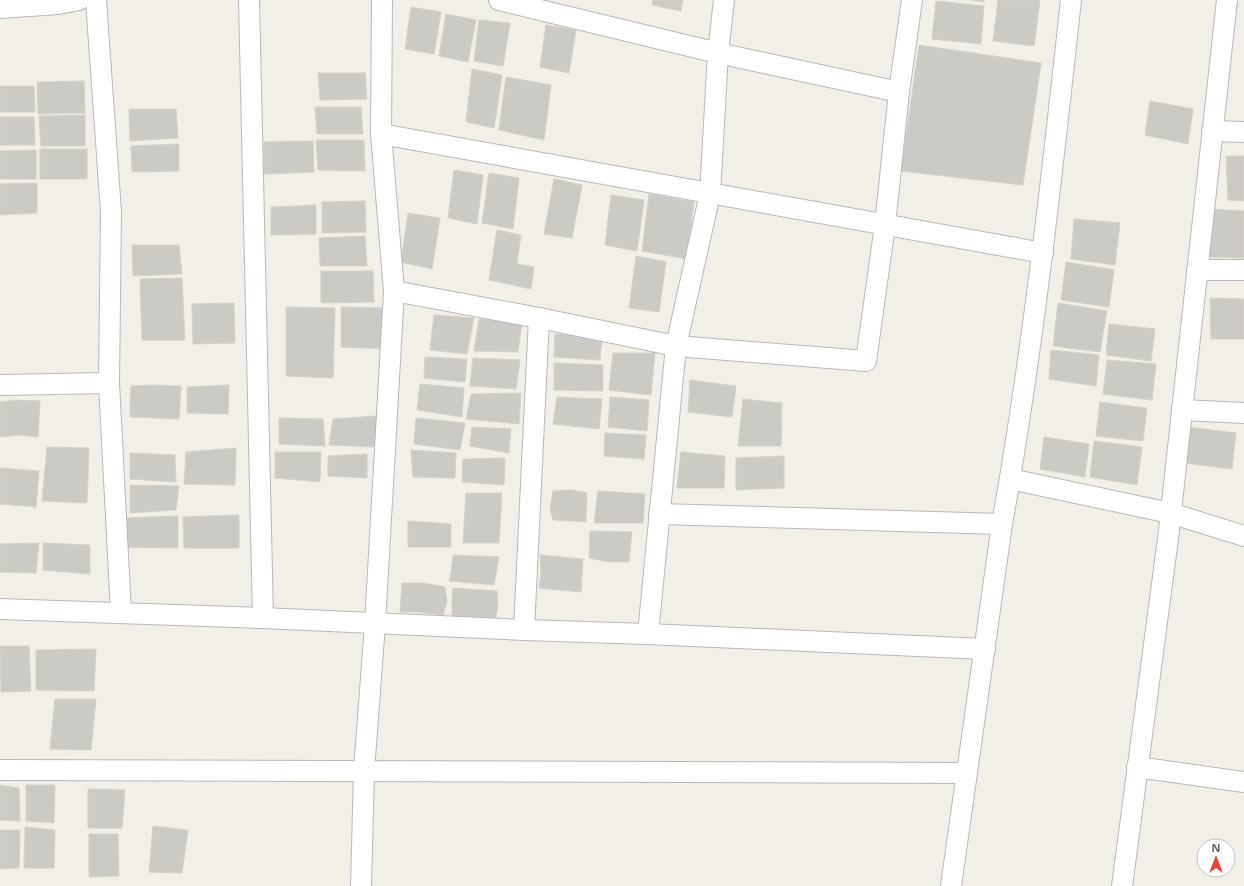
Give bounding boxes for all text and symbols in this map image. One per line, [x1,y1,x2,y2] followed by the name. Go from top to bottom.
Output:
[1196,838,1236,878] north arrow
[1212,840,1220,855] text: N

